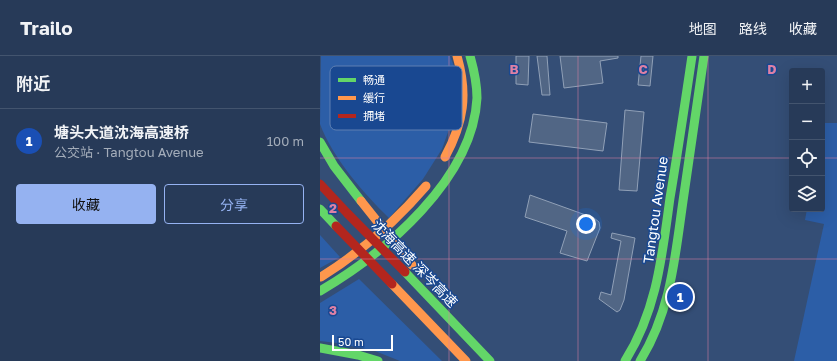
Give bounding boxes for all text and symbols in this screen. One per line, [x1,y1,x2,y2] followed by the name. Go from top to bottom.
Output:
[20,16,73,39] text: Trailo
[689,20,717,37] text: 地图
[739,20,767,37] text: 路线
[789,20,817,37] text: 收藏
[509,61,519,77] text: B
[638,61,648,77] text: C
[767,61,777,77] text: D
[330,66,462,130] legend
[789,68,825,212] map controls
[789,68,825,104] button: +
[16,73,50,94] text: 附近
[363,73,385,86] text: 畅通
[363,91,385,104] text: 缓行
[789,104,825,140] button: −
[363,109,385,122] text: 拥堵
[54,123,189,141] text: 塘头大道沈海高速桥
[26,133,32,149] text: 1
[267,133,304,149] text: 100 m
[789,140,825,176] button: locate
[54,144,204,160] text: 公交站 · Tangtou Avenue
[639,155,671,265] street label: Tangtou Avenue
[789,176,825,212] button: layers
[16,184,156,224] button: 收藏
[164,184,304,224] button: 分享
[329,200,337,216] text: 2
[576,214,596,234] your location
[369,216,461,310] street label: 沈海高速 深岑高速
[667,282,693,312] pin: 1
[329,302,337,318] text: 3
[332,333,393,352] scale bar
[338,335,364,348] text: 50 m

